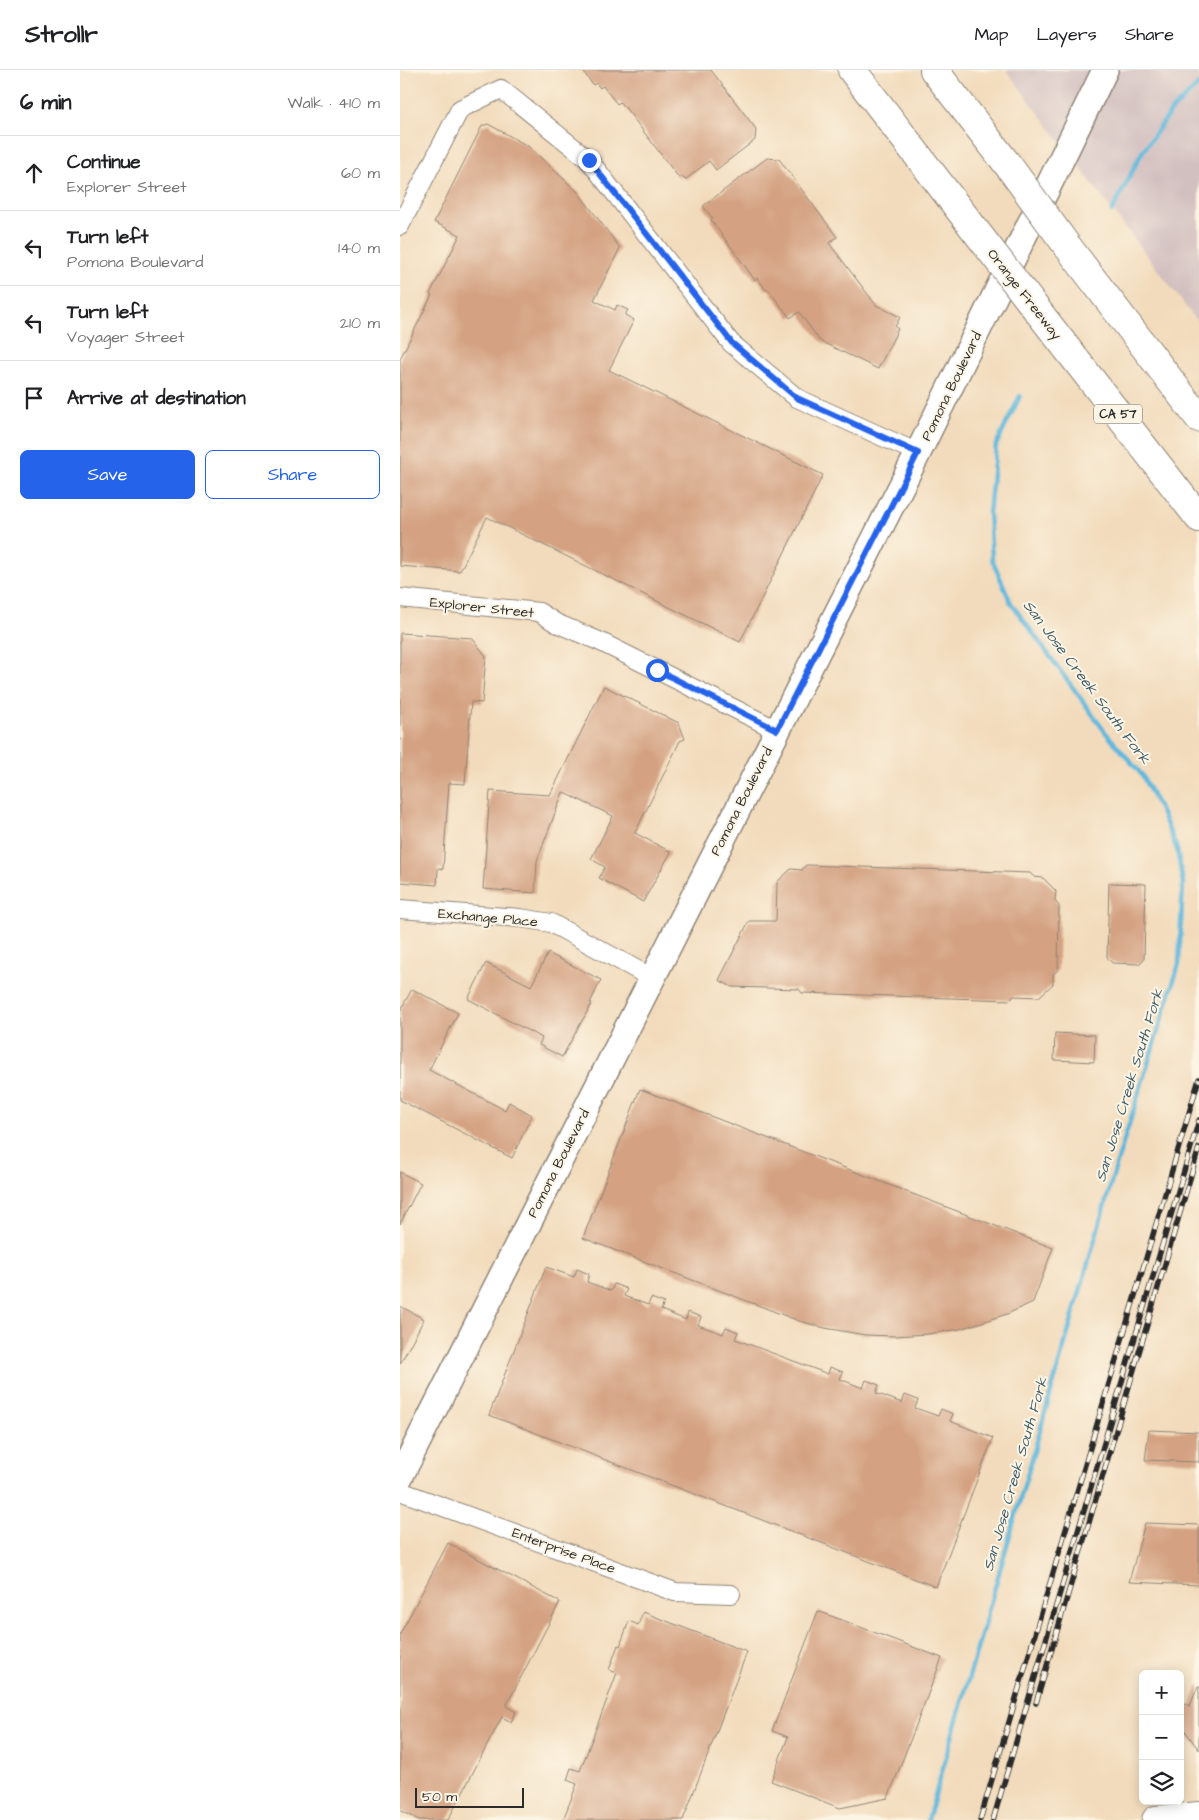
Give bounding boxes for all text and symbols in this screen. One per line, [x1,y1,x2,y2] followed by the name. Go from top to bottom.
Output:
[25,18,98,52] text: Strollr
[974,22,1008,47] text: Map
[1036,22,1097,47] text: Layers
[1125,22,1174,47] text: Share
[20,88,72,117] text: 6 min
[288,92,380,114] text: Walk · 410 m
[67,149,141,176] text: Continue
[578,149,601,172] route end
[20,159,48,187] icon: ahead
[341,162,380,184] text: 60 m
[67,176,187,198] text: Explorer Street
[67,224,148,251] text: Turn left
[20,234,48,262] icon: left
[338,237,380,259] text: 140 m
[982,245,1066,344] street label: Orange Freeway
[67,251,203,273] text: Pomona Boulevard
[67,299,148,326] text: Turn left
[20,309,48,337] icon: left
[340,312,380,334] text: 210 m
[67,326,184,348] text: Voyager Street
[917,328,987,444] street label: Pomona Boulevard
[20,384,48,412] icon: arrive
[67,385,246,412] text: Arrive at destination
[1094,404,1142,424] road number: CA 57
[20,450,195,499] button: Save
[205,450,380,499] button: Share
[429,593,535,623] street label: Explorer Street
[1018,596,1156,769] water label: San Jose Creek South Fork
[646,659,669,682] route start
[706,744,778,859] street label: Pomona Boulevard
[437,904,539,932] street label: Exchange Place
[1090,985,1169,1184] water label: San Jose Creek South Fork
[523,1106,595,1221] street label: Pomona Boulevard
[978,1374,1053,1573] water label: San Jose Creek South Fork
[509,1523,619,1579] street label: Enterprise Place
[1139,1670,1184,1805] map controls
[1139,1670,1184,1715] button: +
[1139,1715,1184,1760] button: −
[1139,1760,1184,1805] button: layers
[415,1785,524,1808] scale bar
[422,1787,457,1807] text: 50 m

